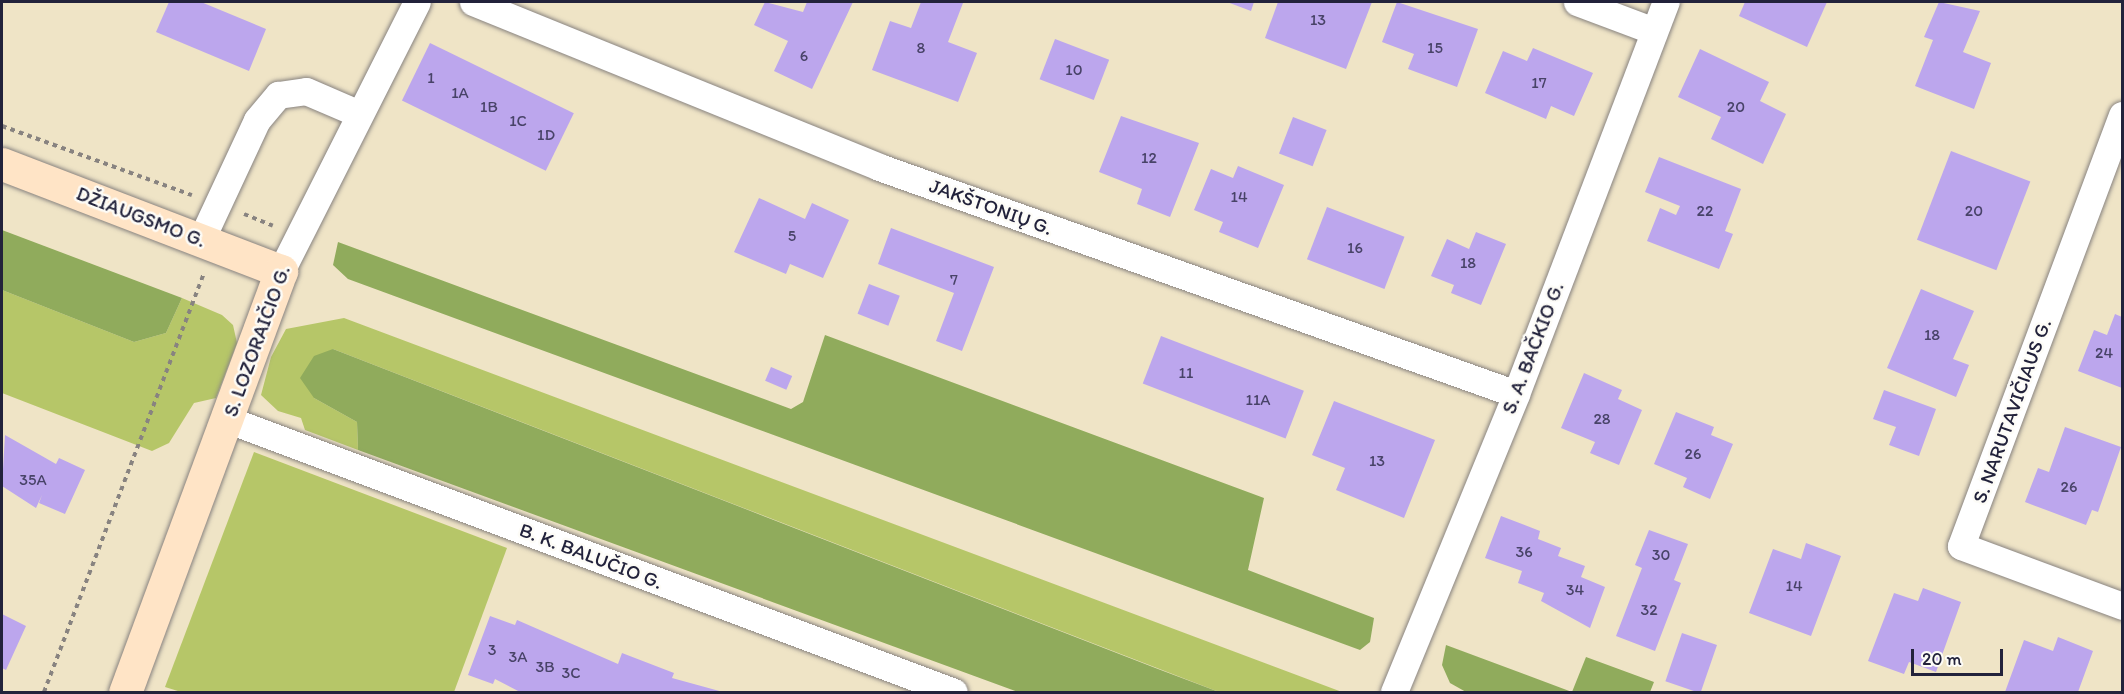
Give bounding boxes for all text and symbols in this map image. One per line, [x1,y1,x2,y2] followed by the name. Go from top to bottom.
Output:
[1310,10,1326,30] house number: 13
[917,38,925,58] house number: 8
[1427,38,1443,58] house number: 15
[800,46,808,66] house number: 6
[1065,60,1083,80] house number: 10
[427,68,435,88] house number: 1
[1531,73,1547,93] house number: 17
[451,83,469,103] house number: 1A
[480,97,498,117] house number: 1B
[1727,97,1745,117] house number: 20
[509,111,527,131] house number: 1C
[537,125,555,145] house number: 1D
[1141,148,1157,168] house number: 12
[926,174,1056,240] street label: JAKŠTONIŲ G.
[73,181,209,253] street label: DŽIAUGSMO G.
[1230,187,1248,207] house number: 14
[1697,201,1713,221] house number: 22
[1965,201,1983,221] house number: 20
[788,226,796,246] house number: 5
[1347,238,1363,258] house number: 16
[1460,253,1476,273] house number: 18
[219,262,295,420] street label: S. LOZORAIČIO G.
[950,270,958,290] house number: 7
[1497,280,1569,416] street label: S. A. BAČKIO G.
[1967,316,2057,506] street label: S. NARUTAVIČIAUS G.
[1924,325,1940,345] house number: 18
[2095,343,2113,363] house number: 24
[1179,363,1193,383] house number: 11
[1245,390,1271,410] house number: 11A
[1593,409,1611,429] house number: 28
[1685,444,1701,464] house number: 26
[1369,451,1385,471] house number: 13
[19,470,47,490] house number: 35A
[2061,477,2077,497] house number: 26
[516,518,666,594] street label: B. K. BALUČIO G.
[1515,542,1533,562] house number: 36
[1652,545,1670,565] house number: 30
[1785,576,1803,596] house number: 14
[1566,580,1584,600] house number: 34
[1640,600,1658,620] house number: 32
[1914,637,2006,675] scale bar
[488,640,496,660] house number: 3
[509,647,527,667] house number: 3A
[1922,648,1962,670] text: 20 m
[535,657,555,677] house number: 3B
[561,663,581,683] house number: 3C

